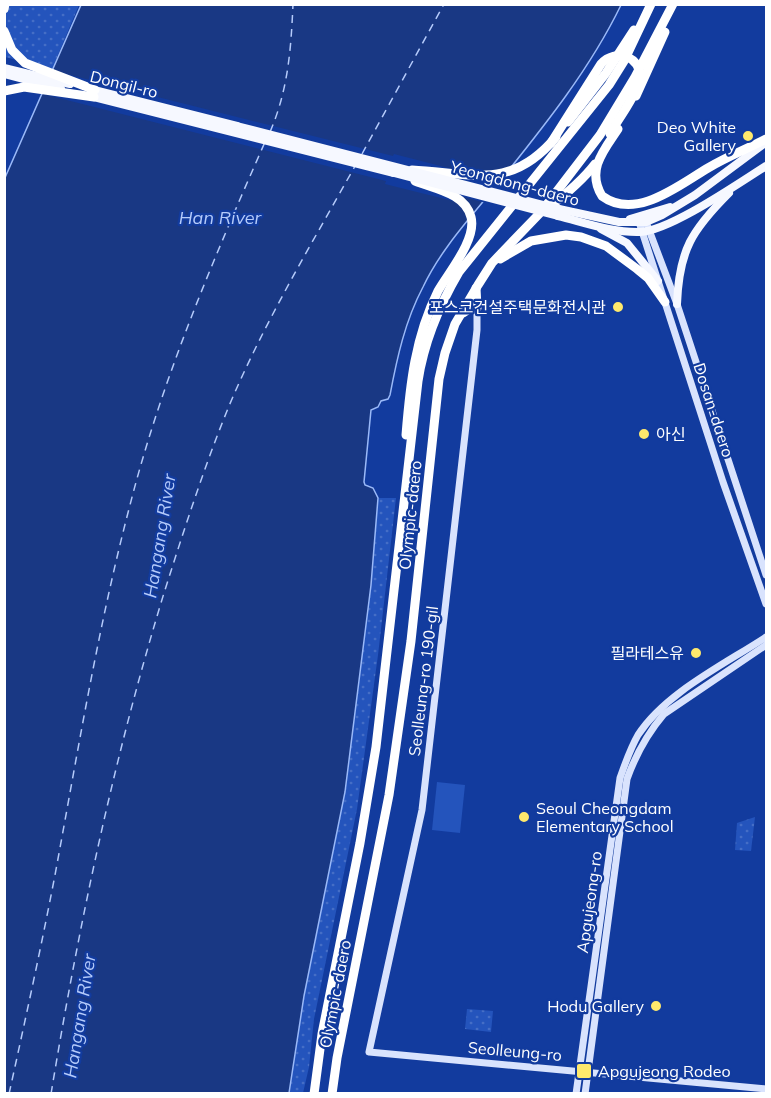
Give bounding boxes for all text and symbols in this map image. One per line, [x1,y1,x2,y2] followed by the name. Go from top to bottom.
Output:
[88,66,160,102] street label: Dongil-ro
[657,117,736,155] place label: Deo White Gallery
[741,129,755,143] marker: Deo White Gallery
[447,156,582,210] street label: Yeongdong-daero
[179,206,263,229] water label: Han River
[429,297,606,317] place label: 포스코건설주택문화전시관
[611,300,625,314] marker: 포스코건설주택문화전시관
[689,360,739,460] street label: Dosan-daero
[656,424,685,444] place label: 아신
[637,427,651,441] marker: 아신
[394,459,426,571] street label: Olympic-daero
[138,471,181,600] water label: Hangang River
[404,605,442,757] street label: Seolleung-ro 190-gil
[610,643,684,663] place label: 필라테스유
[689,646,703,660] marker: 필라테스유
[536,798,674,836] place label: Seoul Cheongdam Elementary School
[517,810,531,824] marker: Seoul Cheongdam Elementary School
[572,850,606,954] street label: Apgujeong-ro
[315,938,355,1050] street label: Olympic-daero
[58,951,101,1080] water label: Hangang River
[547,996,644,1016] place label: Hodu Gallery
[649,999,663,1013] marker: Hodu Gallery
[467,1037,563,1065] street label: Seolleung-ro
[598,1061,731,1081] place label: Apgujeong Rodeo
[575,1062,593,1080] marker: Apgujeong Rodeo

